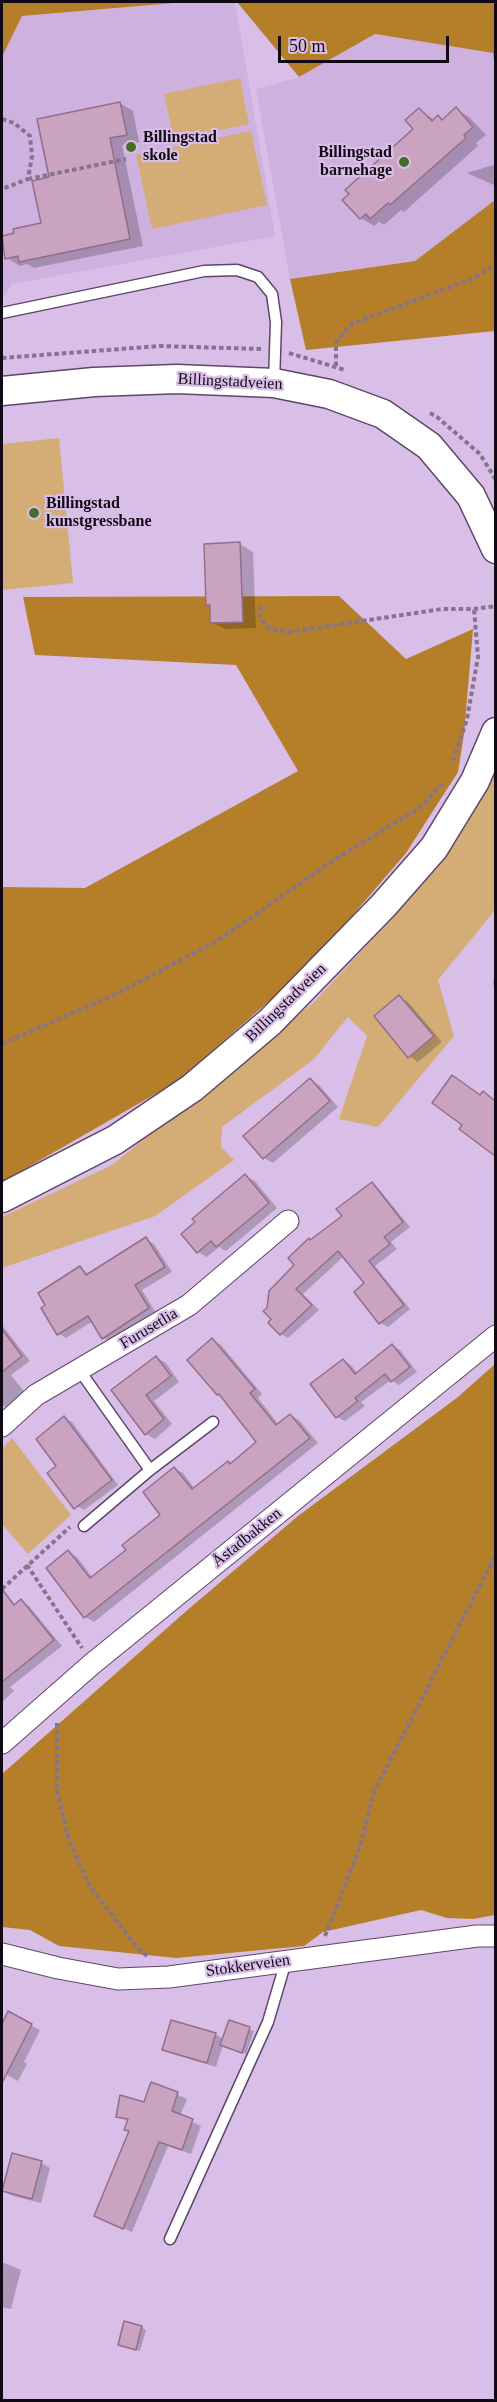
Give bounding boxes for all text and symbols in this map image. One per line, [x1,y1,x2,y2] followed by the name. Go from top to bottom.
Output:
[281,24,452,62] scale bar
[289,36,326,56] text: 50 m
[143,128,217,166] place label: Billingstad skole
[124,140,138,154] marker: Billingstad skole
[318,143,392,181] place label: Billingstad barnehage
[397,155,411,169] marker: Billingstad barnehage
[177,370,283,394] street label: Billingstadveien
[46,494,152,532] place label: Billingstad kunstgressbane
[27,506,41,520] marker: Billingstad kunstgressbane
[242,960,330,1046] street label: Billingstadveien
[117,1304,181,1354] street label: Furusetlia
[209,1504,285,1572] street label: Åstadbakken
[205,1951,291,1981] street label: Stokkerveien

